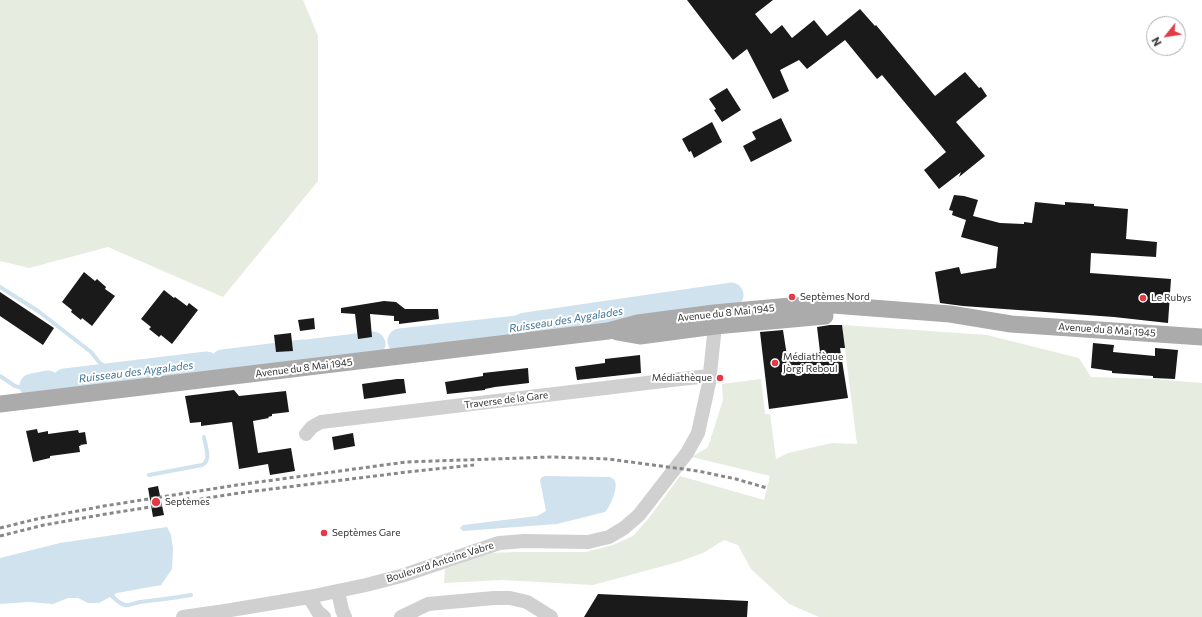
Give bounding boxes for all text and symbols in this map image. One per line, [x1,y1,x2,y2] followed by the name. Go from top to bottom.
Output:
[1146,16,1186,56] north arrow
[1148,35,1164,49] text: N
[800,291,870,303] place label: Septèmes Nord
[787,292,797,302] marker: Septèmes Nord
[1151,292,1192,304] place label: Le Rubys
[1138,293,1148,303] marker: Le Rubys
[677,302,775,324] street label: Avenue du 8 Mai 1945
[508,304,624,336] water label: Ruisseau des Aygalades
[1058,321,1156,339] street label: Avenue du 8 Mai 1945
[783,351,843,374] place label: Médiathèque Jòrgi Reboul
[255,356,353,380] street label: Avenue du 8 Mai 1945
[78,358,194,386] water label: Ruisseau des Aygalades
[770,358,780,368] marker: Médiathèque Jòrgi Reboul
[652,372,712,384] place label: Médiathèque
[715,373,725,383] marker: Médiathèque
[463,389,549,411] street label: Traverse de la Gare
[150,496,162,508] marker: Septèmes
[165,496,210,508] place label: Septèmes
[332,527,400,539] place label: Septèmes Gare
[319,528,329,538] marker: Septèmes Gare
[385,539,495,585] street label: Boulevard Antoine Vabre

